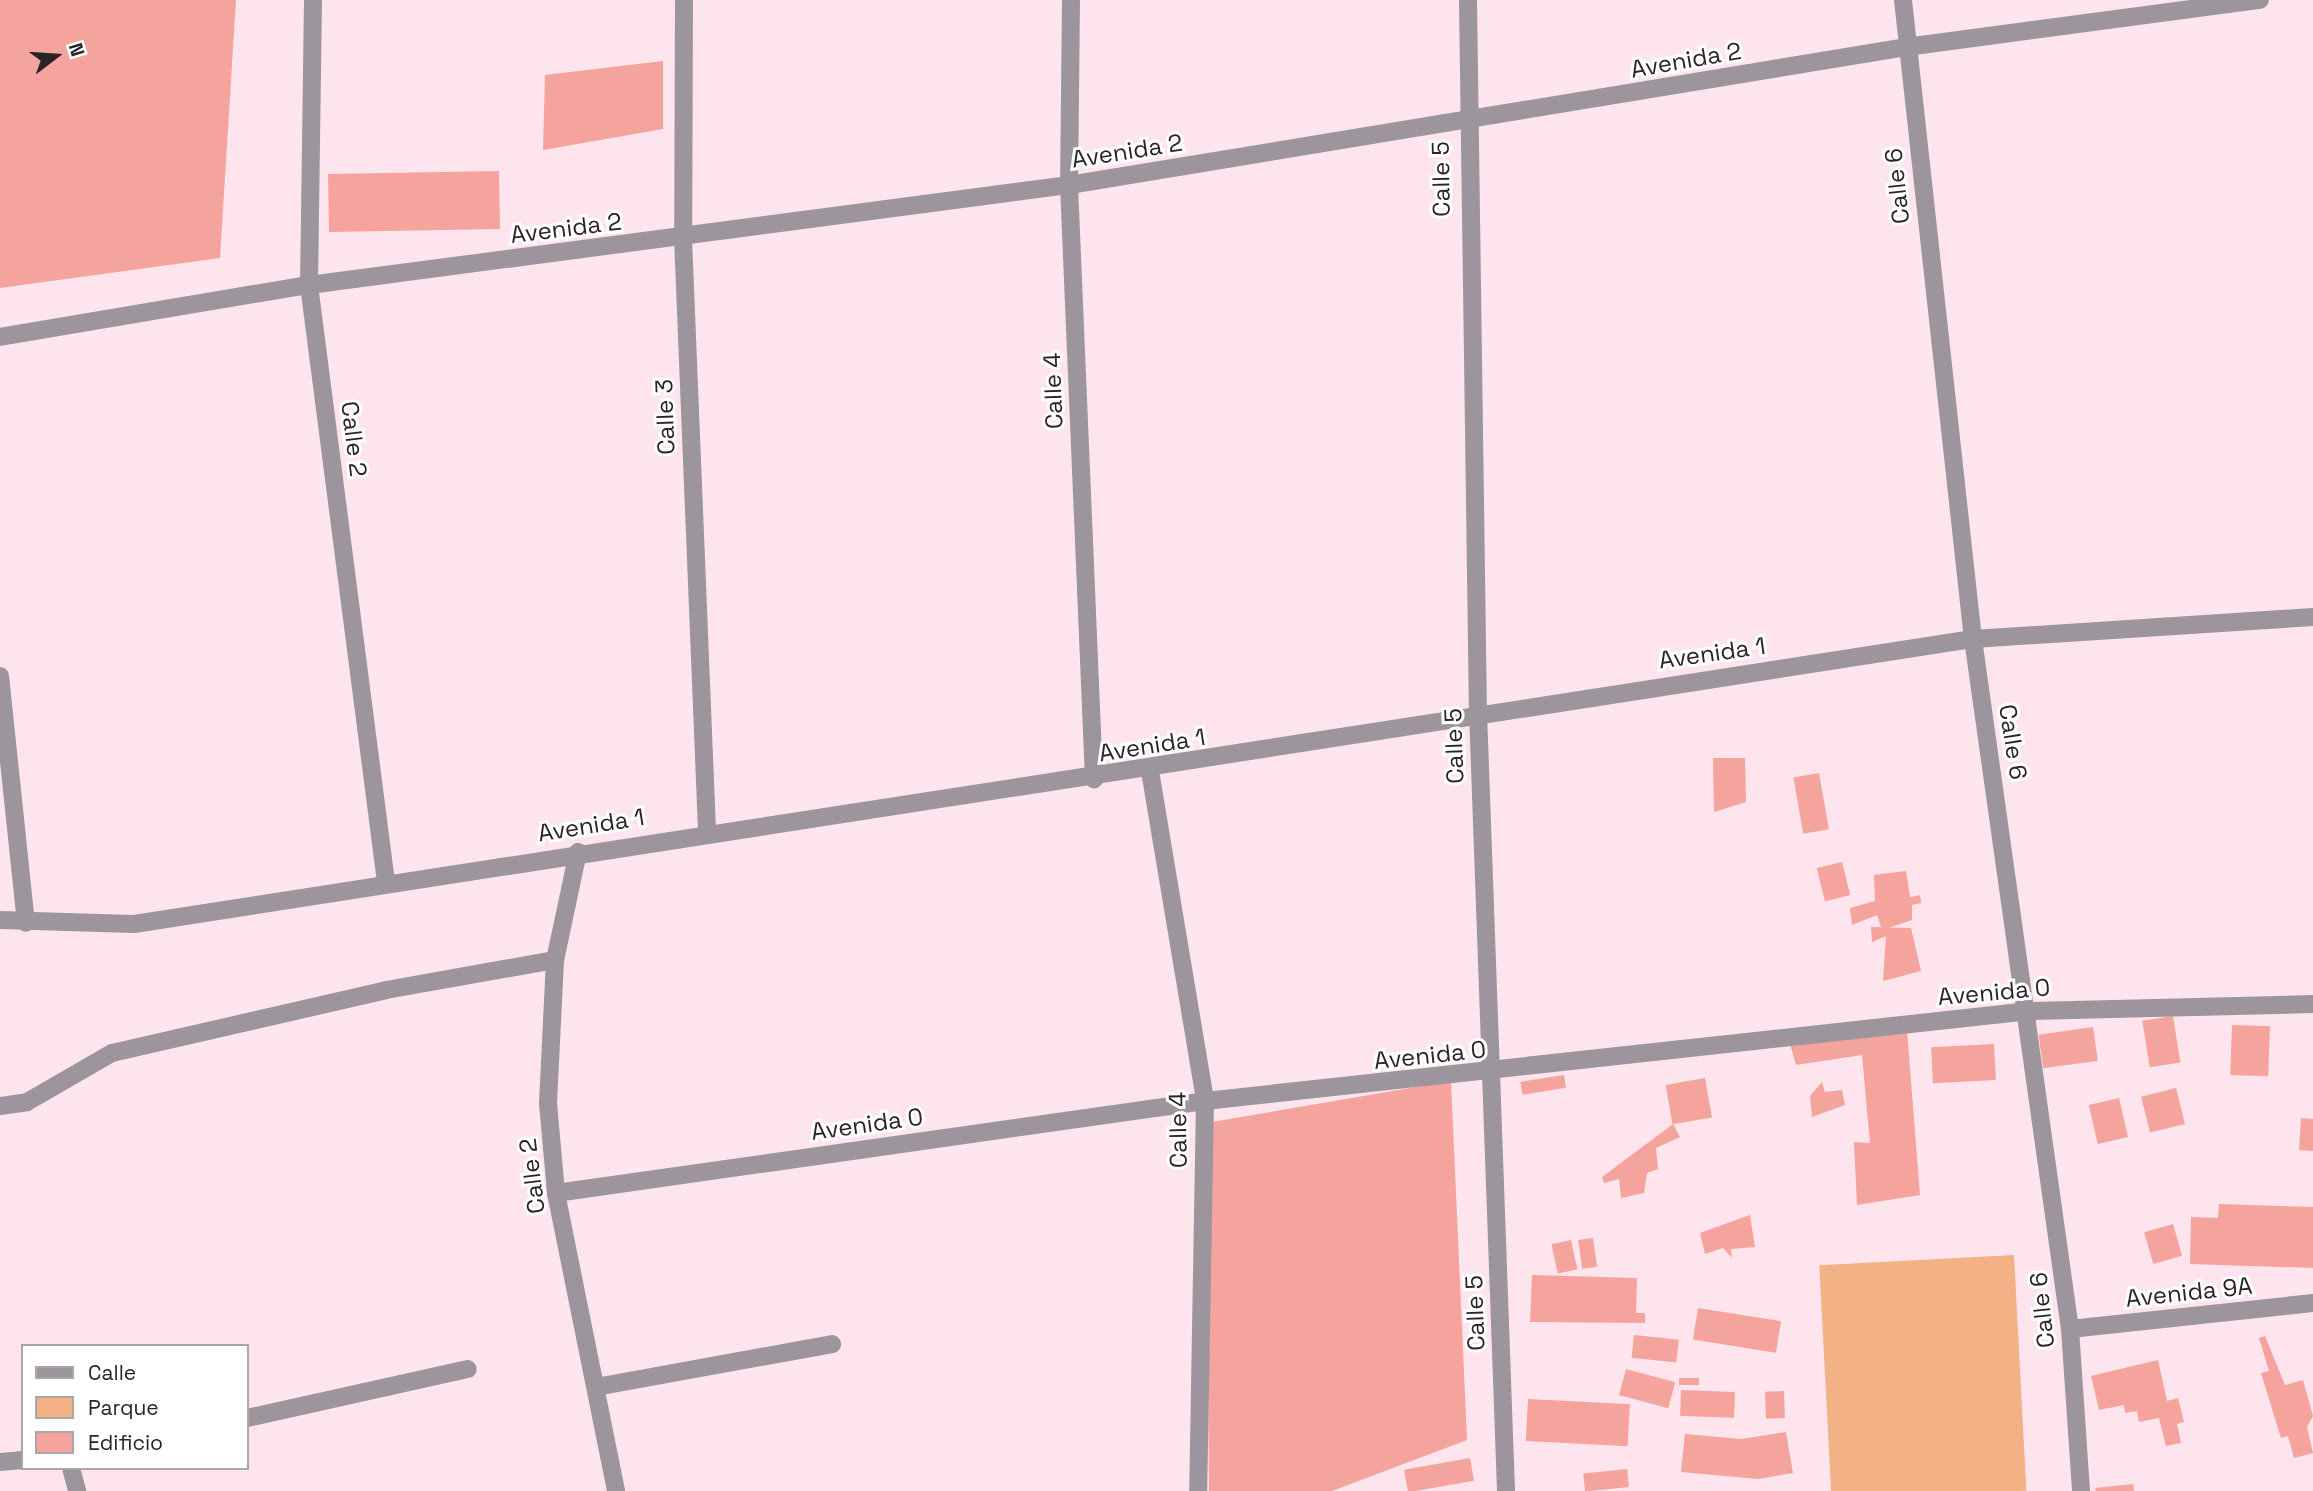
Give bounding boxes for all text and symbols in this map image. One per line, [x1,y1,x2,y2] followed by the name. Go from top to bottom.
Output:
[21,21,91,91] north arrow
[1628,36,1744,84] street label: Avenida 2
[63,40,90,59] text: N
[1070,128,1184,174] street label: Avenida 2
[1426,141,1456,217] street label: Calle 5
[1879,147,1915,225] street label: Calle 6
[509,207,623,249] street label: Avenida 2
[1037,352,1069,430] street label: Calle 4
[649,379,681,455] street label: Calle 3
[335,400,373,478] street label: Calle 2
[1657,631,1767,675] street label: Avenida 1
[1993,702,2033,782] street label: Calle 6
[1438,708,1470,784] street label: Calle 5
[1097,722,1207,768] street label: Avenida 1
[536,802,646,848] street label: Avenida 1
[1937,973,2051,1011] street label: Avenida 0
[1372,1035,1488,1075] street label: Avenida 0
[1163,1092,1193,1168] street label: Calle 4
[809,1102,925,1146] street label: Avenida 0
[513,1137,551,1215] street label: Calle 2
[2024,1271,2060,1349] street label: Calle 6
[2124,1271,2254,1313] street label: Avenida 9A
[1459,1275,1491,1351] street label: Calle 5
[21,1344,248,1470] legend
[88,1359,136,1386] text: Calle
[88,1394,159,1421] text: Parque
[88,1429,163,1456] text: Edificio

